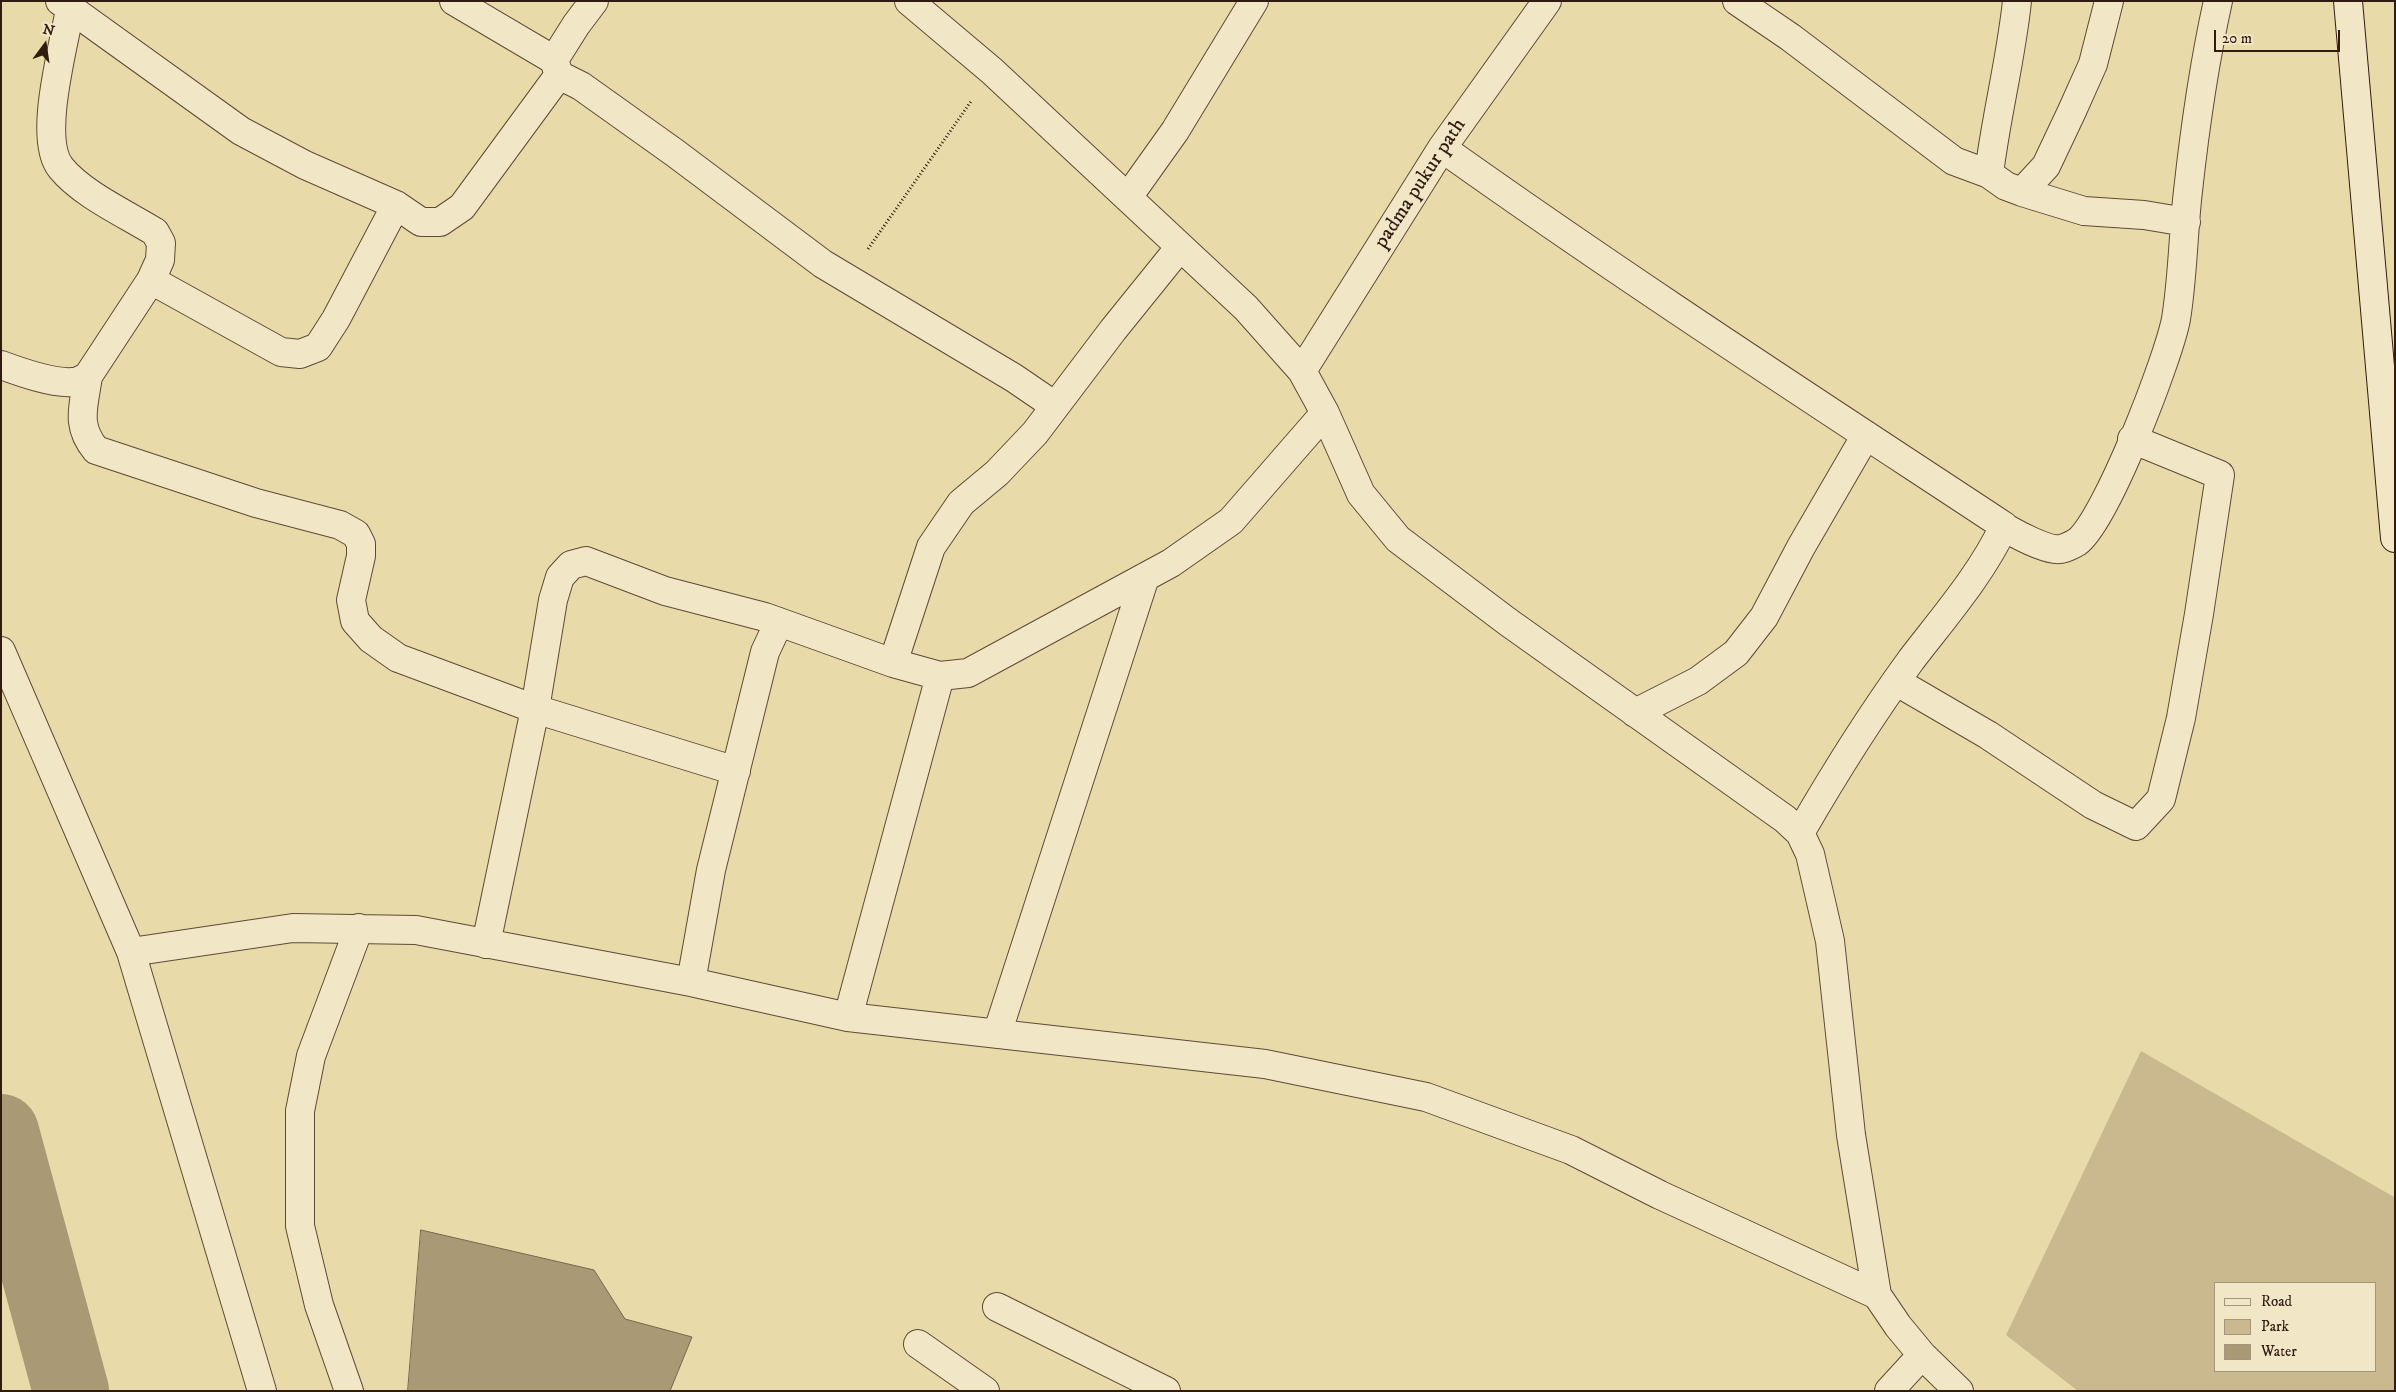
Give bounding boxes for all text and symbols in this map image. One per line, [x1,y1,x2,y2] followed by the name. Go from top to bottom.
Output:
[20,20,70,70] north arrow
[41,20,56,41] text: N
[2216,20,2342,52] scale bar
[2222,29,2252,48] text: 20 m
[1370,114,1472,254] street label: padma pukur path
[2214,1282,2376,1372] legend
[2261,1292,2292,1311] text: Road
[2261,1317,2289,1336] text: Park
[2261,1342,2297,1361] text: Water

